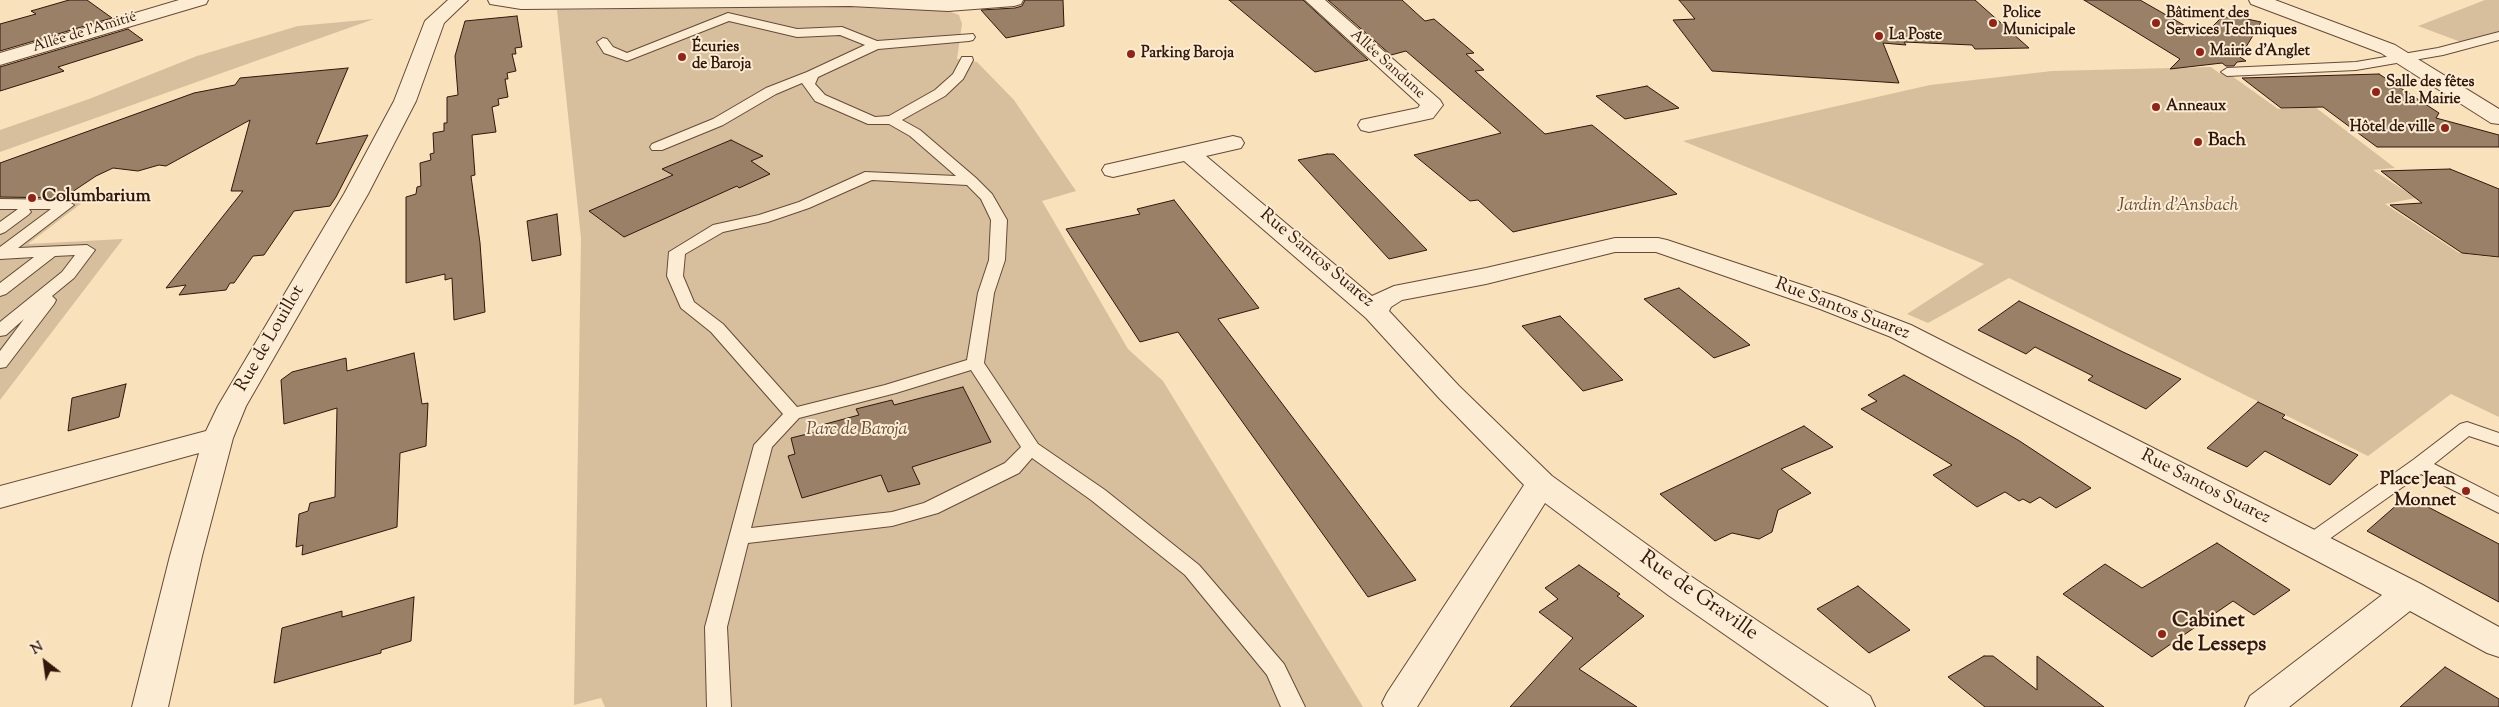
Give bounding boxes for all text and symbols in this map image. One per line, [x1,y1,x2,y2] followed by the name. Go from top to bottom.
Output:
[2003,5,2075,40] place label: Police Municipale
[2166,5,2297,40] place label: Bâtiment des Services Techniques
[31,9,139,57] street label: Allée de l'Amitié
[1987,17,1999,29] marker: Police Municipale
[2150,17,2162,29] marker: Bâtiment des Services Techniques
[1346,27,1428,103] street label: Allée Sandune
[1889,27,1942,45] place label: La Poste
[1873,30,1885,42] marker: La Poste
[692,39,751,74] place label: Écuries de Baroja
[2210,43,2310,61] place label: Mairie d'Anglet
[1141,45,1234,63] place label: Parking Baroja
[2194,46,2206,58] marker: Mairie d'Anglet
[1125,48,1137,60] marker: Parking Baroja
[676,51,688,63] marker: Écuries de Baroja
[2386,74,2474,109] place label: Salle des fêtes de la Mairie
[2370,86,2382,98] marker: Salle des fêtes de la Mairie
[2166,98,2226,116] place label: Anneaux
[2150,101,2162,113] marker: Anneaux
[2350,119,2435,137] place label: Hôtel de ville
[2439,122,2451,134] marker: Hôtel de ville
[2208,131,2246,153] place label: Bach
[2192,136,2204,148] marker: Bach
[42,187,151,209] place label: Columbarium
[26,192,38,204] marker: Columbarium
[2118,196,2238,218] park label: Jardin d'Ansbach
[1254,205,1378,313] street label: Rue Santos Suarez
[1772,274,1912,346] street label: Rue Santos Suarez
[232,282,310,396] street label: Rue de Louillot
[806,420,908,442] park label: Parc de Baroja
[2137,446,2273,530] street label: Rue Santos Suarez
[2380,470,2456,512] place label: Place Jean Monnet
[2460,485,2472,497] marker: Place Jean Monnet
[1634,547,1762,647] street label: Rue de Graville
[2172,609,2266,659] place label: Cabinet de Lesseps
[2156,628,2168,640] marker: Cabinet de Lesseps
[20,637,70,687] north arrow
[28,638,47,660] text: N

